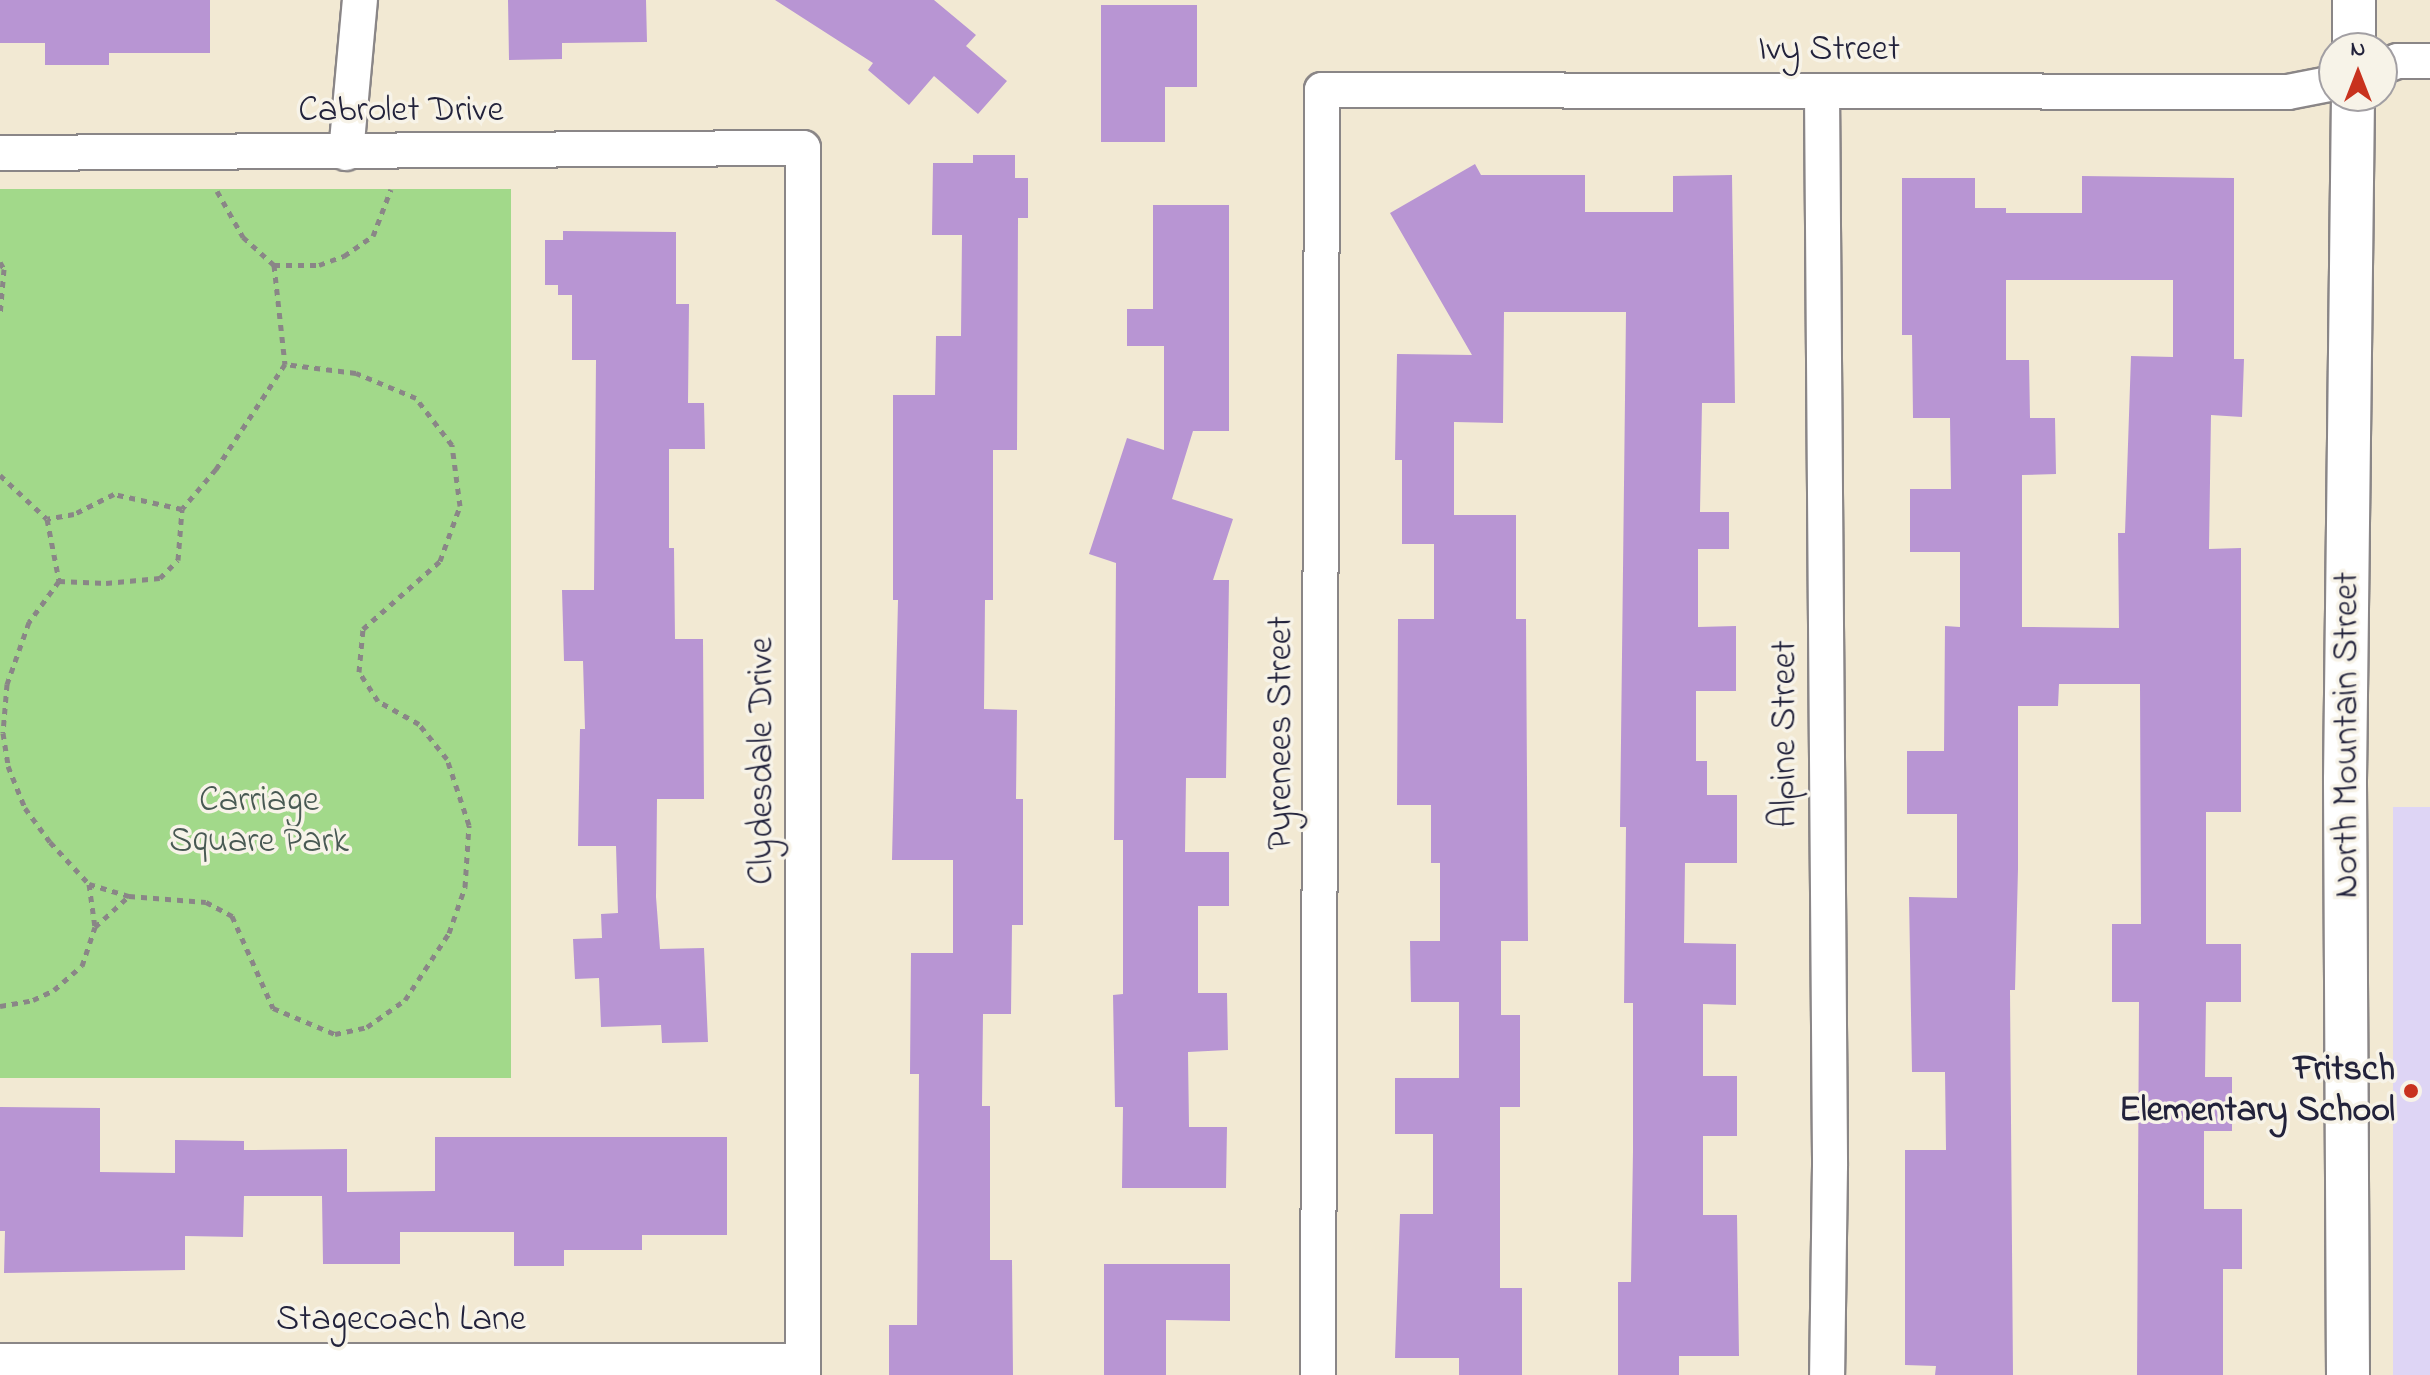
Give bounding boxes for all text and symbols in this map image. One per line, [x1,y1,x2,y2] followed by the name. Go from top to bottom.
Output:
[1758,29,1900,73] street label: Ivy Street
[2318,32,2398,112] north arrow
[2351,34,2365,66] text: N
[298,90,504,134] street label: Cabrolet Drive
[2326,572,2370,898] street label: North Mountain Street
[1260,616,1304,850] street label: Pyrenees Street
[741,637,785,885] street label: Clydesdale Drive
[1764,640,1808,828] street label: Alpine Street
[169,779,349,864] park label: Carriage Square Park
[2119,1048,2395,1133] place label: Fritsch Elementary School
[2402,1082,2420,1100] marker: Fritsch Elementary School
[276,1299,526,1343] street label: Stagecoach Lane

